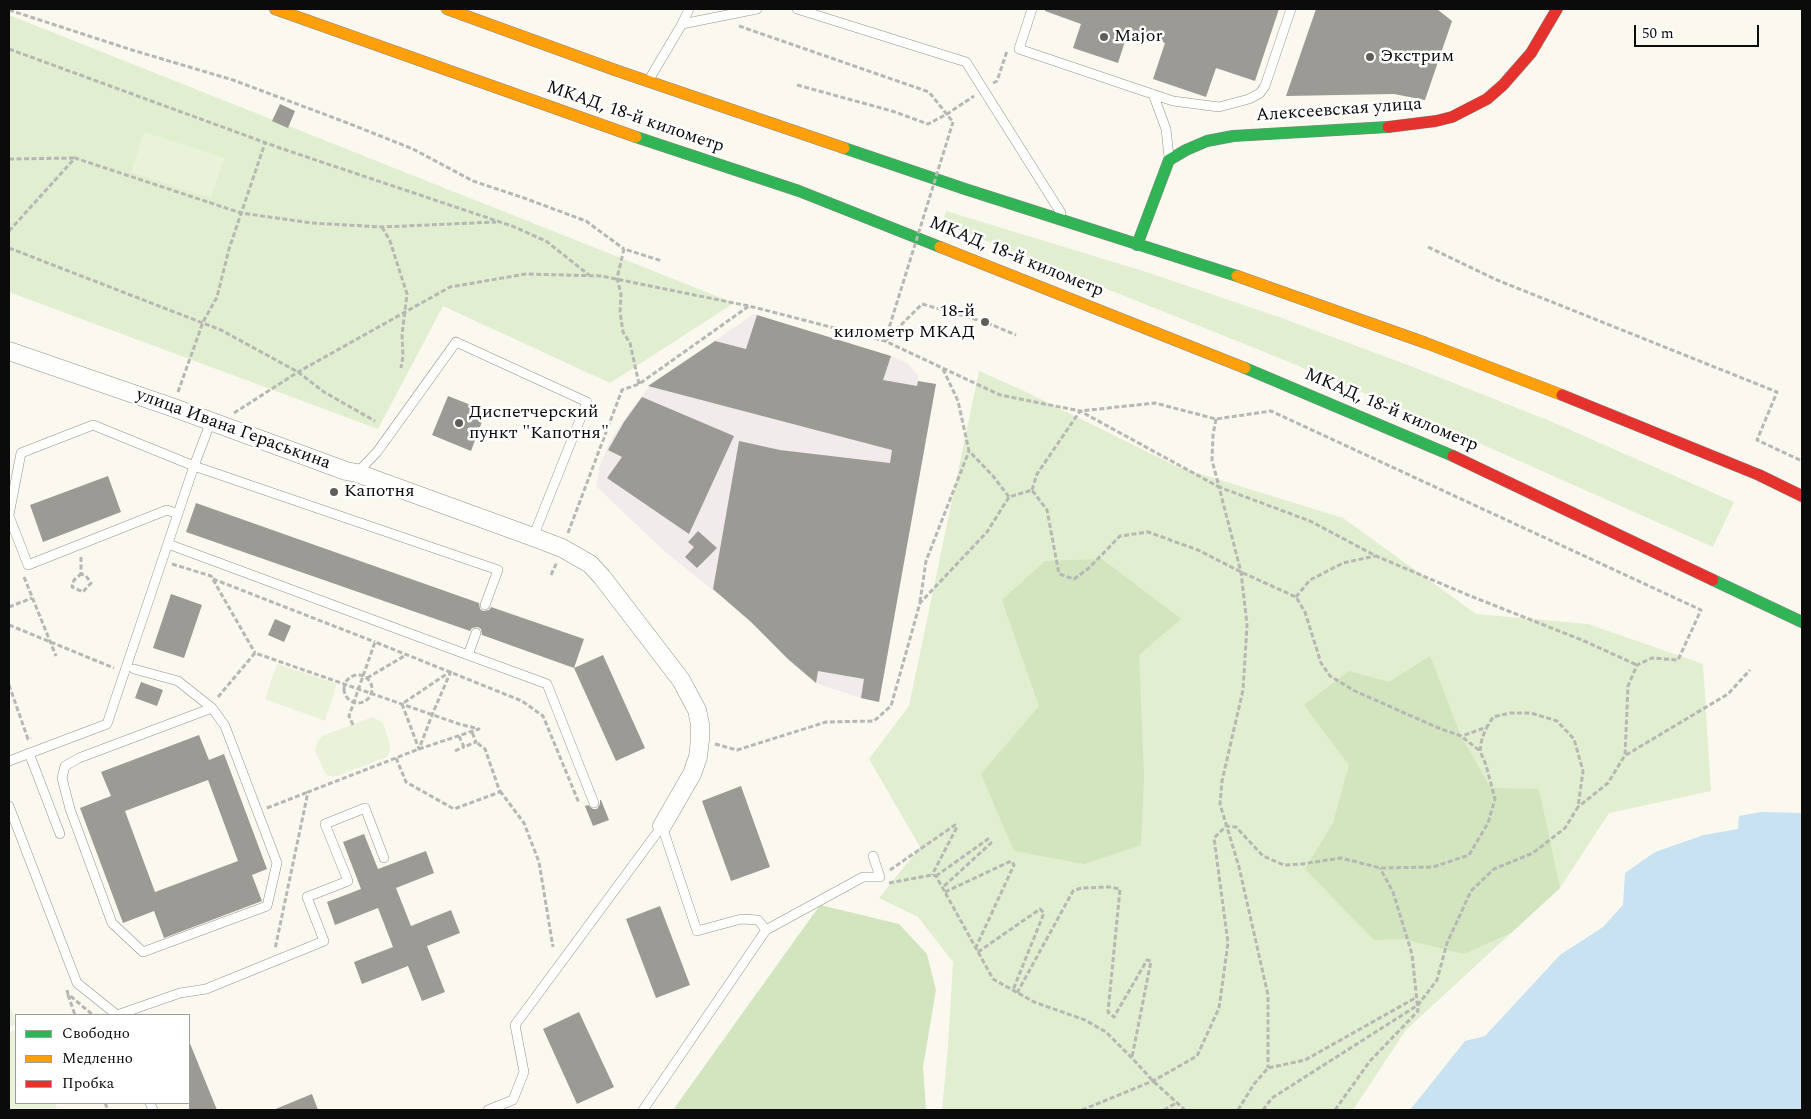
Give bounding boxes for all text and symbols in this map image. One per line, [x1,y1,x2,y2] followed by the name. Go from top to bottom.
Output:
[1636,15,1761,47] scale bar
[1642,22,1674,45] text: 50 m
[1114,26,1163,48] place label: Major
[1098,31,1110,43] marker: Major
[1380,46,1454,68] place label: Экстрим
[1364,51,1376,63] marker: Экстрим
[543,77,727,159] street label: МКАД, 18-й километр
[1255,94,1423,128] street label: Алексеевская улица
[926,213,1106,303] street label: МКАД, 18-й километр
[834,301,975,344] place label: 18-й километр МКАД
[979,316,991,328] marker: 18-й километр МКАД
[1301,365,1481,457] street label: МКАД, 18-й километр
[133,385,333,475] street label: улица Ивана Гераськина
[469,402,609,444] place label: Диспетчерский пункт "Капотня"
[453,417,465,429] marker: Диспетчерский пункт "Капотня"
[344,481,415,503] place label: Капотня
[328,486,340,498] marker: Капотня
[15,1014,190,1104] legend
[62,1022,130,1045] text: Свободно
[62,1047,133,1070] text: Медленно
[62,1072,114,1095] text: Пробка

